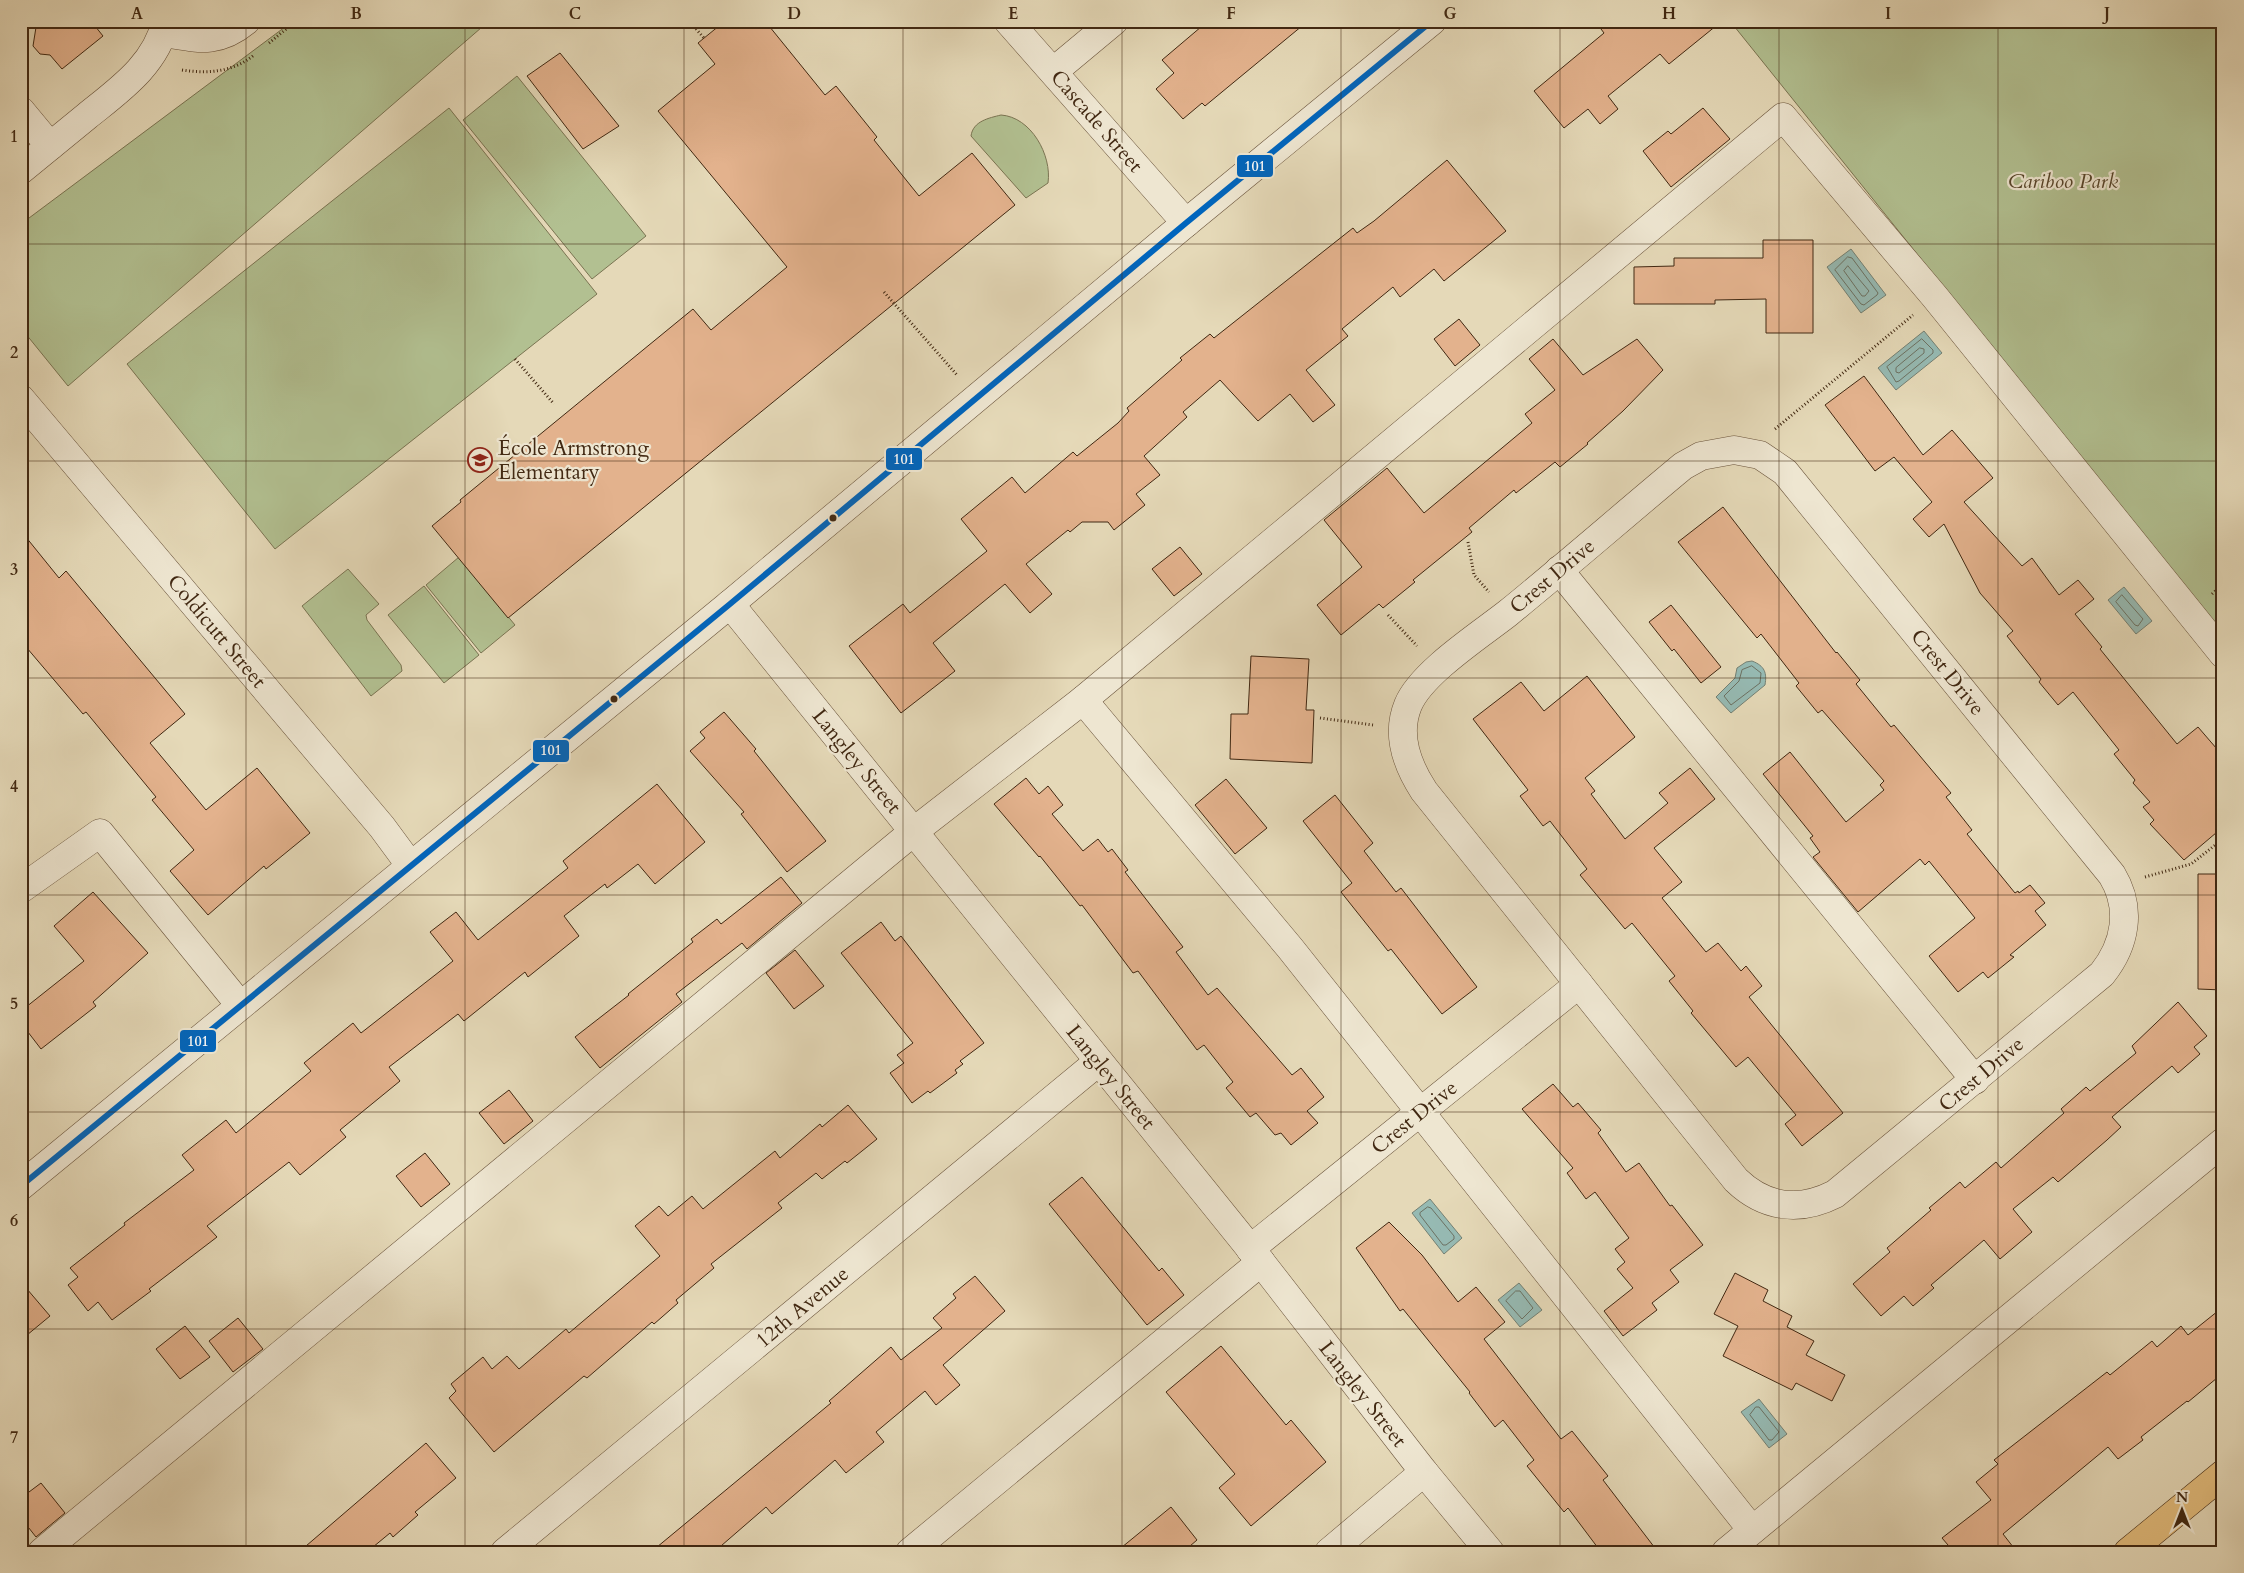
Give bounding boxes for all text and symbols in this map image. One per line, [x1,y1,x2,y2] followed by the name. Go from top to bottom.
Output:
[131,3,143,25] text: A
[350,3,362,25] text: B
[569,3,581,25] text: C
[787,3,801,25] text: D
[1008,3,1018,25] text: E
[1226,3,1236,25] text: F
[1443,3,1457,25] text: G
[1662,3,1676,25] text: H
[1885,3,1891,25] text: I
[2102,3,2110,25] text: J
[1044,64,1150,179] street label: Cascade Street
[10,126,18,148] text: 1
[1236,154,1274,178] line badge: 101
[1244,157,1266,176] text: 101
[2008,167,2119,196] park label: Cariboo Park
[10,342,18,364] text: 2
[498,434,649,487] place label: École Armstrong Elementary
[467,447,493,473] school or university icon: École Armstrong Elementary
[885,447,923,471] line badge: 101
[893,450,915,469] text: 101
[828,513,838,523] unlabelled marker
[1503,532,1601,621] street label: Crest Drive
[10,559,18,581] text: 3
[160,568,273,695] street label: Coldicutt Street
[1904,623,1991,722] street label: Crest Drive
[609,694,619,704] unlabelled marker
[805,703,908,820] street label: Langley Street
[532,739,570,763] line badge: 101
[540,741,562,760] text: 101
[10,776,18,798] text: 4
[10,993,18,1015] text: 5
[1059,1019,1162,1136] street label: Langley Street
[179,1029,217,1053] line badge: 101
[1932,1030,2030,1119] street label: Crest Drive
[187,1032,209,1051] text: 101
[1365,1074,1464,1161] street label: Crest Drive
[10,1210,18,1232] text: 6
[750,1260,855,1355] street label: 12th Avenue
[1312,1335,1414,1454] street label: Langley Street
[10,1427,18,1449] text: 7
[2156,1486,2206,1536] north arrow
[2176,1488,2188,1507] text: N

